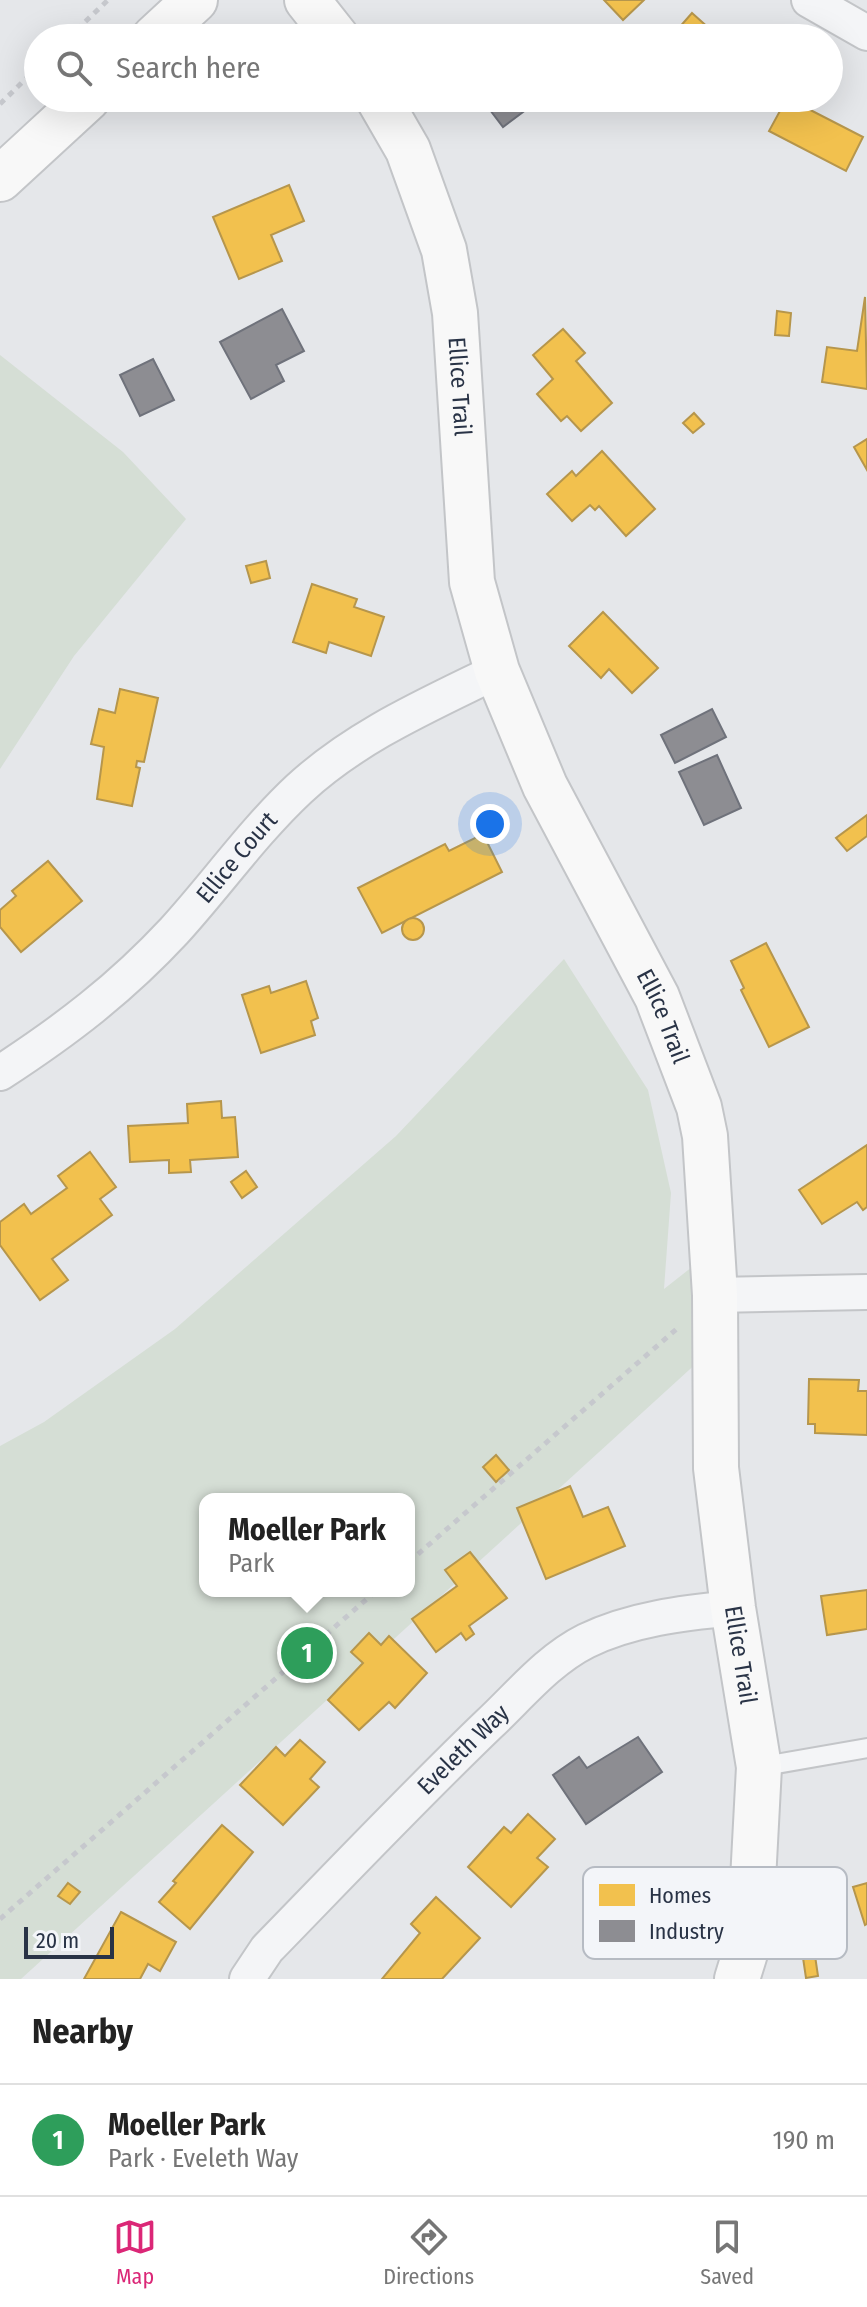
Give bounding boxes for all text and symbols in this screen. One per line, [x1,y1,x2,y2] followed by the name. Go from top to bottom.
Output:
[24,24,843,112] search box
[52,46,96,90] icon: search
[116,50,261,86] text: Search here
[443,336,477,437] street label: Ellice Trail
[470,804,510,844] your location
[191,806,283,909] street label: Ellice Court
[631,964,695,1067] street label: Ellice Trail
[199,1493,415,1597] popup
[228,1512,386,1548] text: Moeller Park
[228,1548,274,1579] text: Park
[719,1604,763,1706] street label: Ellice Trail
[281,1623,333,1683] pin: 1
[412,1698,515,1800] street label: Eveleth Way
[583,1867,847,1959] legend
[649,1882,711,1909] text: Homes
[649,1918,724,1945] text: Industry
[24,1923,114,1959] scale bar
[36,1927,79,1954] text: 20 m
[32,2011,133,2052] text: Nearby
[108,2107,266,2143] text: Moeller Park
[53,2125,64,2156] text: 1
[773,2125,835,2156] text: 190 m
[108,2143,298,2174] text: Park · Eveleth Way
[113,2215,157,2290] tab: Map
[383,2215,474,2290] tab: Directions
[700,2215,754,2290] tab: Saved

